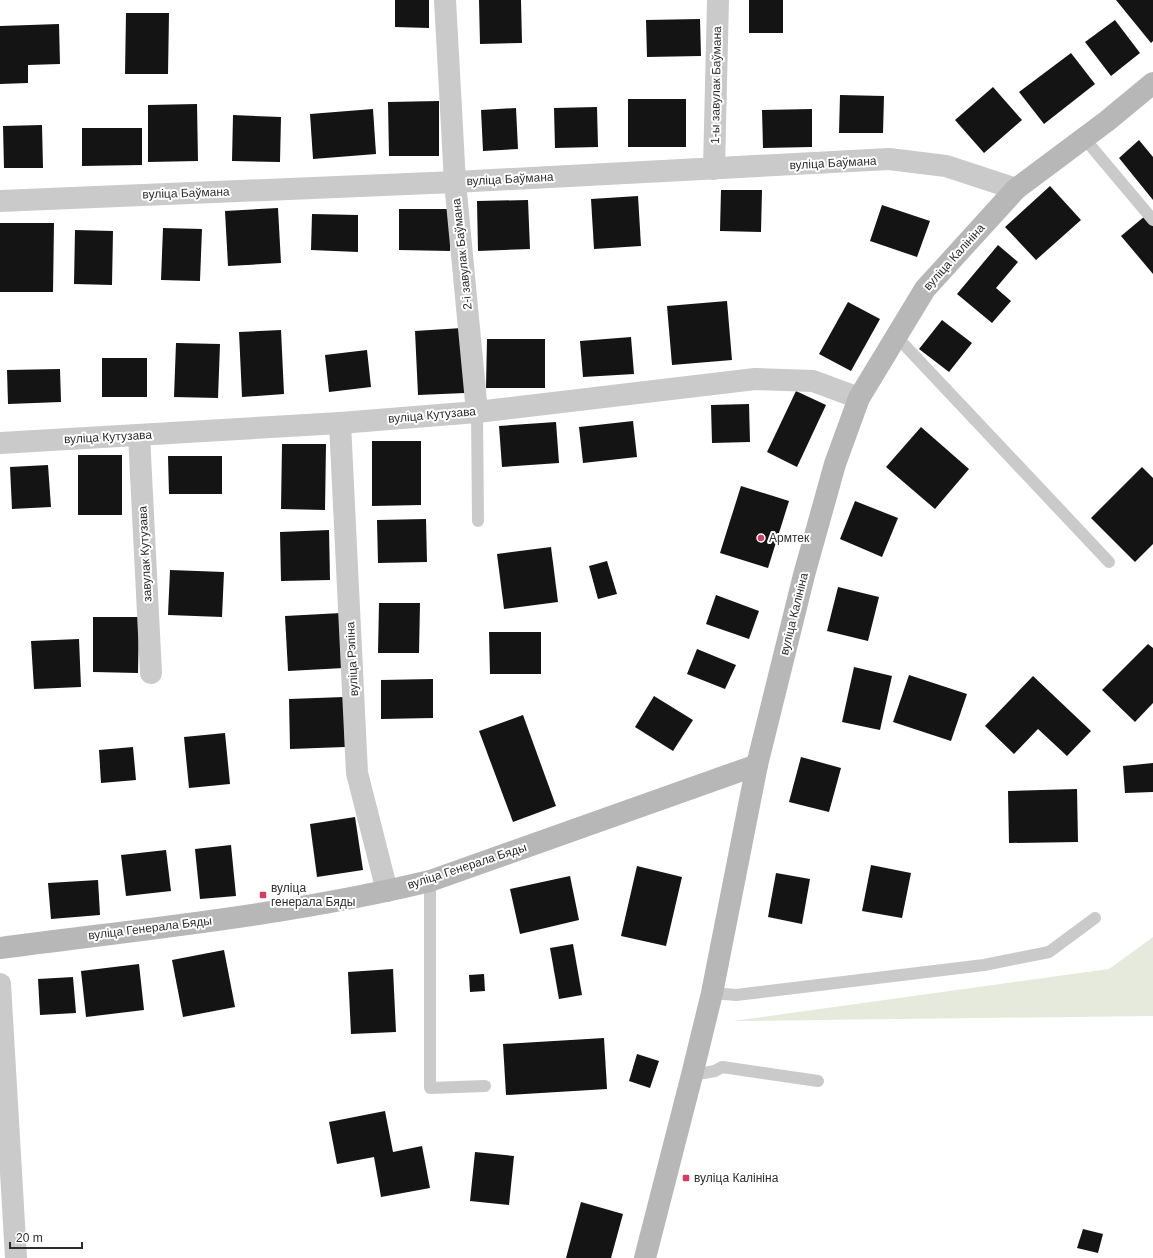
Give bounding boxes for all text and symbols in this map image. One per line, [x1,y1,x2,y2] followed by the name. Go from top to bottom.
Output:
[708,26,724,144] street label: 1-ы завулак Баўмана
[789,154,877,172] street label: вуліца Баўмана
[466,170,554,188] street label: вуліца Баўмана
[142,184,230,202] street label: вуліца Баўмана
[449,197,475,310] street label: 2-і завулак Баўмана
[921,221,988,293] street label: вуліца Калініна
[388,404,477,426] street label: вуліца Кутузава
[64,428,153,446] street label: вуліца Кутузава
[135,505,155,602] street label: завулак Кутузава
[769,531,810,545] place label: Армтек
[756,533,766,543] marker: Армтек
[777,571,811,657] street label: вуліца Калініна
[343,621,361,697] street label: вуліца Рэпіна
[406,840,528,892] street label: вуліца Генерала Бяды
[271,881,355,909] place label: вуліца генерала Бяды
[258,890,268,900] marker: вуліца генерала Бяды
[87,913,213,943] street label: вуліца Генерала Бяды
[694,1171,779,1185] place label: вуліца Калініна
[681,1173,691,1183] marker: вуліца Калініна
[10,1224,82,1250] scale bar
[16,1231,43,1245] text: 20 m

